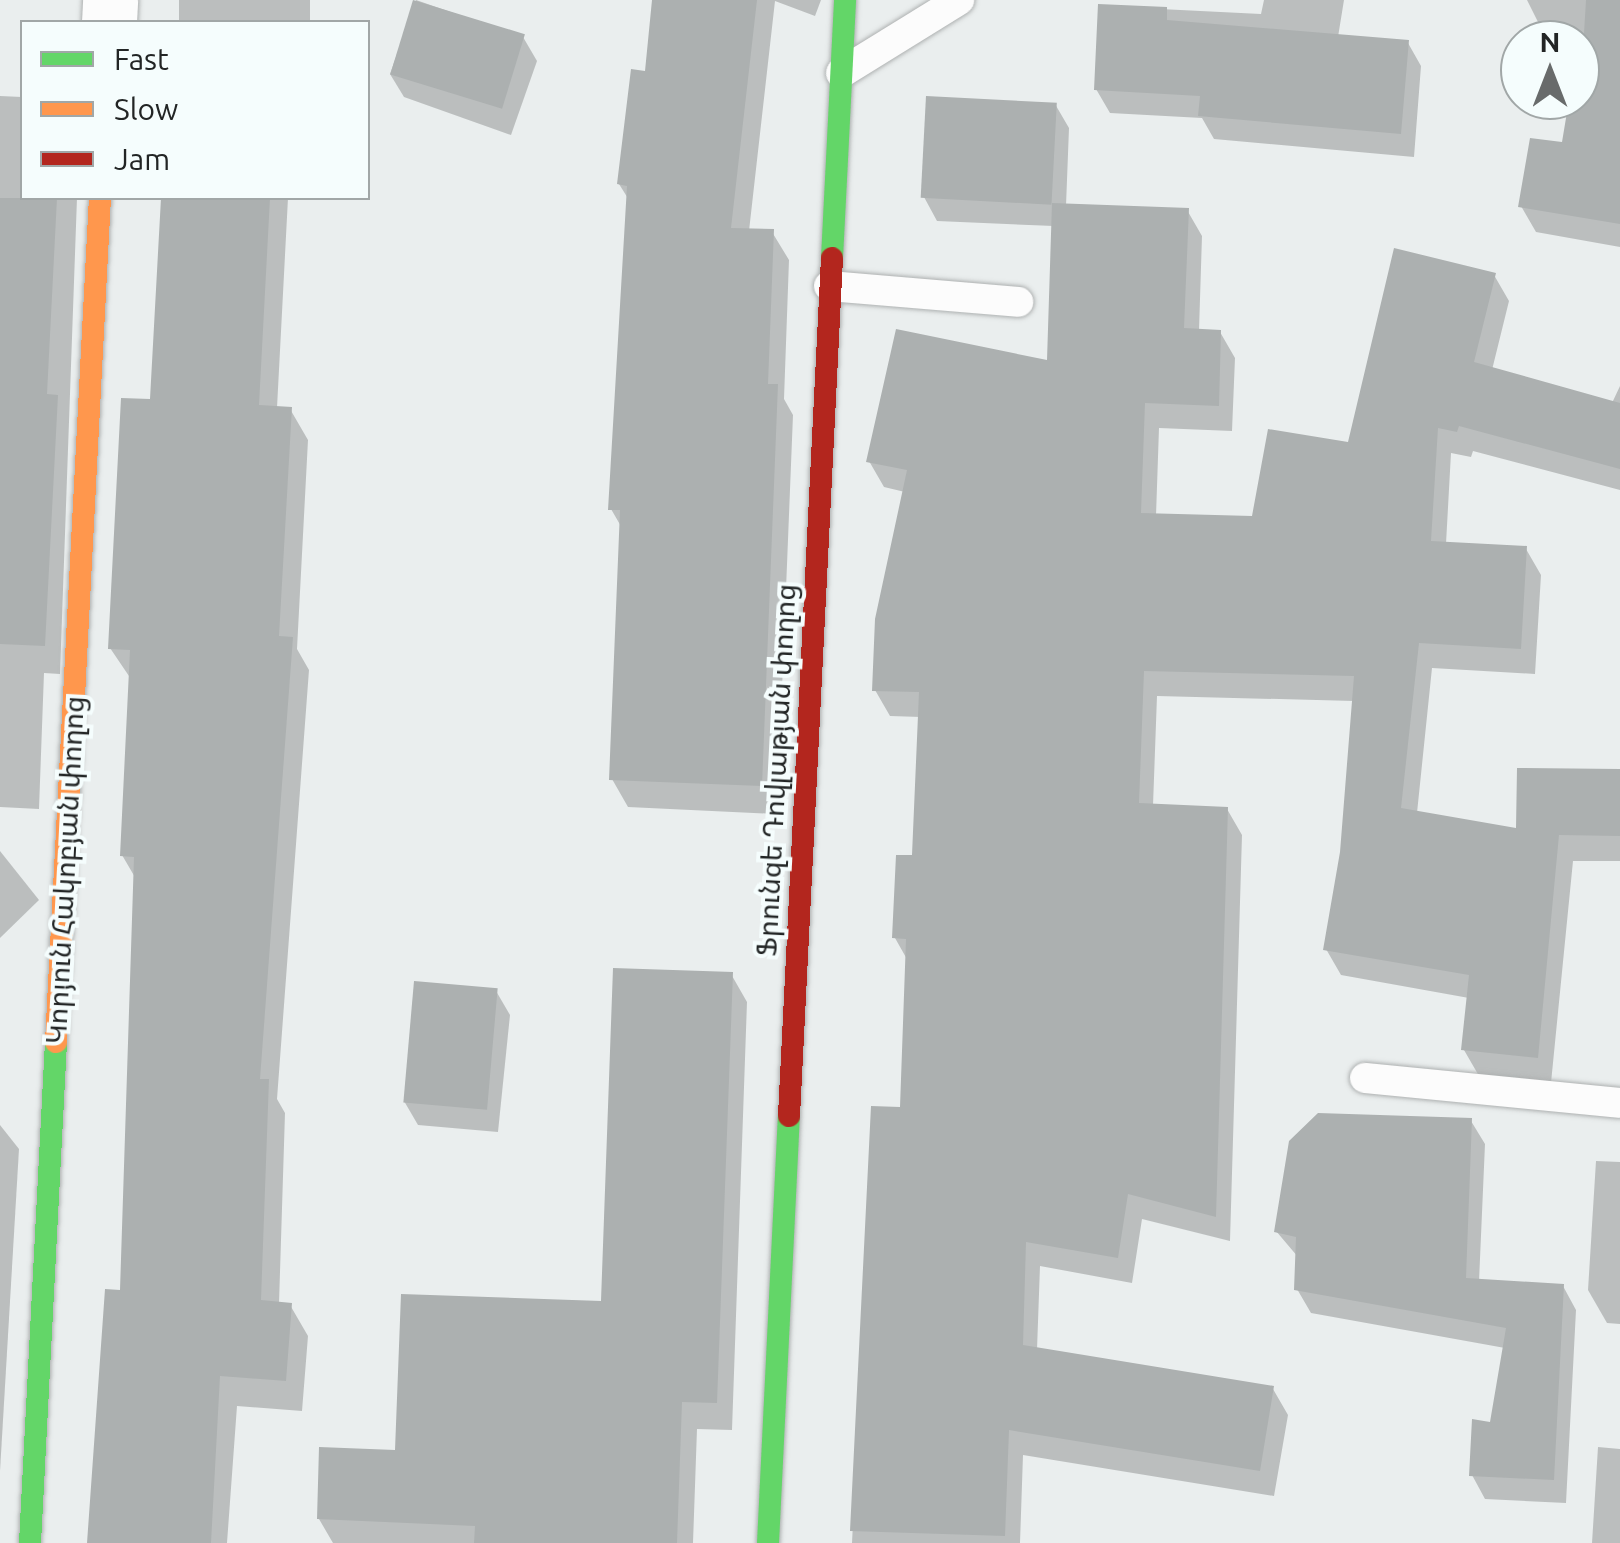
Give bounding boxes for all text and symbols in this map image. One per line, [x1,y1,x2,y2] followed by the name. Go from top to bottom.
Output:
[20,20,370,200] legend
[1500,20,1600,120] north arrow
[1540,26,1560,57] text: N
[114,42,169,76] text: Fast
[114,92,178,126] text: Slow
[114,142,170,176] text: Jam
[749,583,803,957] street label: Ֆրունզե Դովլաթյան փողոց
[39,695,91,1045] street label: Կորյուն Հակոբյան փողոց

